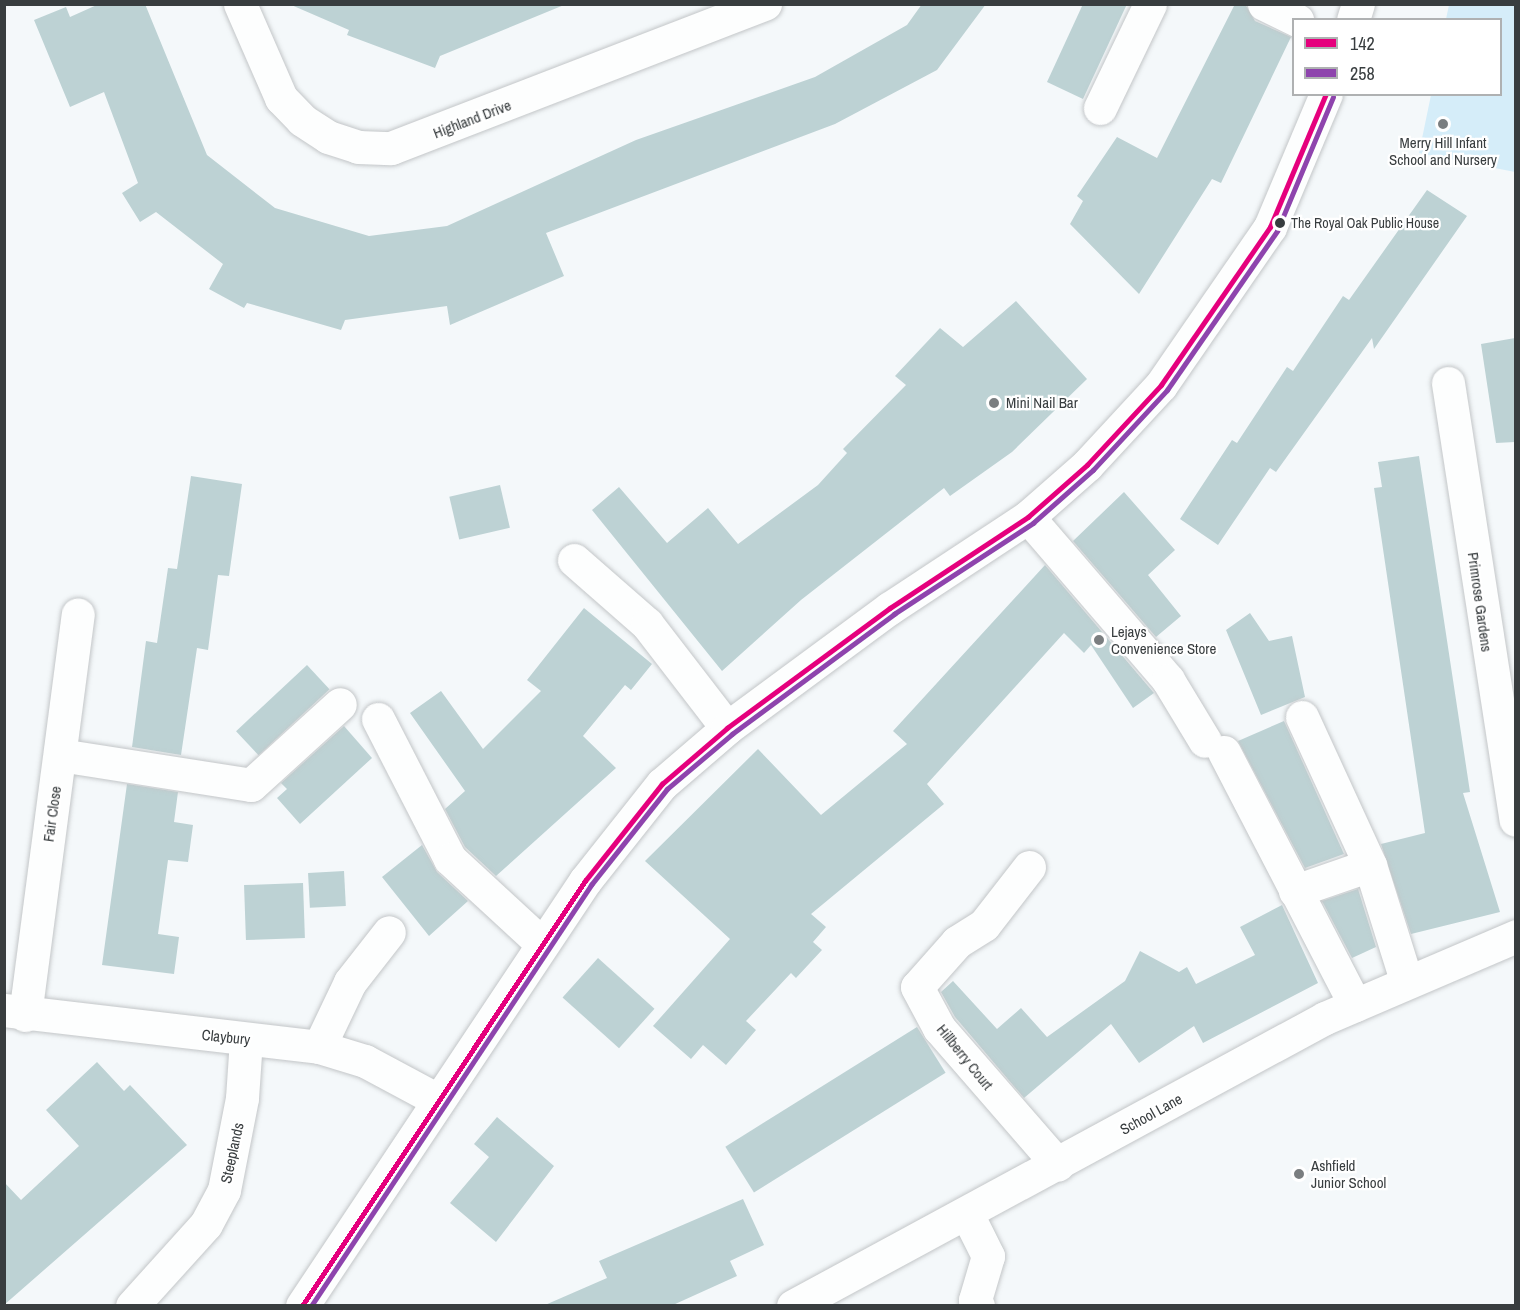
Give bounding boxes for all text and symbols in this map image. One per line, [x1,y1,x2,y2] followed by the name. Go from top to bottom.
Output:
[1292,18,1502,96] legend
[1350,31,1375,56] text: 142
[1350,61,1375,86] text: 258
[430,96,514,142] street label: Highland Drive
[1436,117,1450,131] marker: Merry Hill Infant School and Nursery
[1389,133,1497,168] place label: Merry Hill Infant School and Nursery
[1291,215,1439,231] place label: The Royal Oak Public House
[1274,217,1286,229] marker: The Royal Oak Public House
[1006,394,1078,412] place label: Mini Nail Bar
[987,396,1001,410] marker: Mini Nail Bar
[1464,551,1496,653] street label: Primrose Gardens
[1111,622,1216,657] place label: Lejays Convenience Store
[1092,633,1106,647] marker: Lejays Convenience Store
[39,785,65,843] street label: Fair Close
[933,1021,997,1093] street label: Hillberry Court
[201,1026,251,1048] street label: Claybury
[1117,1090,1185,1138] street label: School Lane
[217,1121,247,1185] street label: Steeplands
[1311,1156,1386,1191] place label: Ashfield Junior School
[1292,1167,1306,1181] marker: Ashfield Junior School

